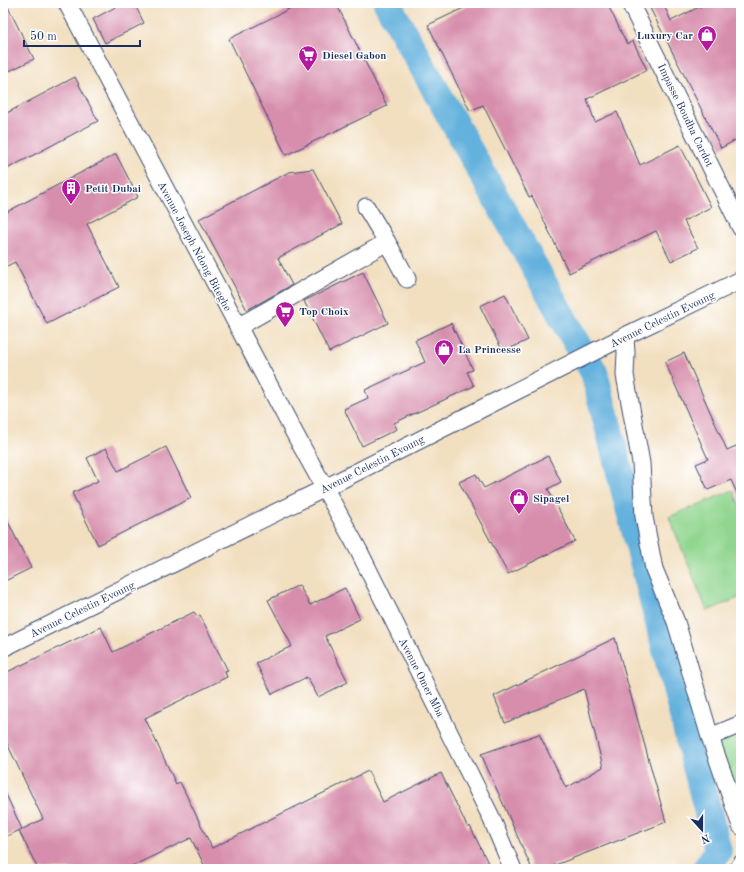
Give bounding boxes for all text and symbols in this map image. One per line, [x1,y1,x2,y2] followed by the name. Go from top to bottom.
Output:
[24,22,140,48] scale bar
[696,24,718,52] shop icon: Luxury Car
[30,30,57,43] text: 50 m
[637,31,693,42] place label: Luxury Car
[297,44,319,72] supermarket icon: Diesel Gabon
[322,51,386,62] place label: Diesel Gabon
[655,62,715,169] street label: Impasse Boudha Cardot
[60,177,82,205] building icon: Petit Dubai
[155,180,233,313] street label: Avenue Joseph Ndong Biteghe
[85,184,141,195] place label: Petit Dubai
[608,290,717,351] street label: Avenue Celestin Evoung
[274,300,296,328] supermarket icon: Top Choix
[299,307,349,318] place label: Top Choix
[433,338,455,366] shop icon: La Princesse
[458,345,521,356] place label: La Princesse
[319,434,427,496] street label: Avenue Celestin Evoung
[508,487,530,515] shop icon: Sipagel
[533,494,570,505] place label: Sipagel
[28,580,137,641] street label: Avenue Celestin Evoung
[396,636,446,720] street label: Avenue Omer Mba
[682,810,722,850] north arrow
[699,831,711,845] text: N

